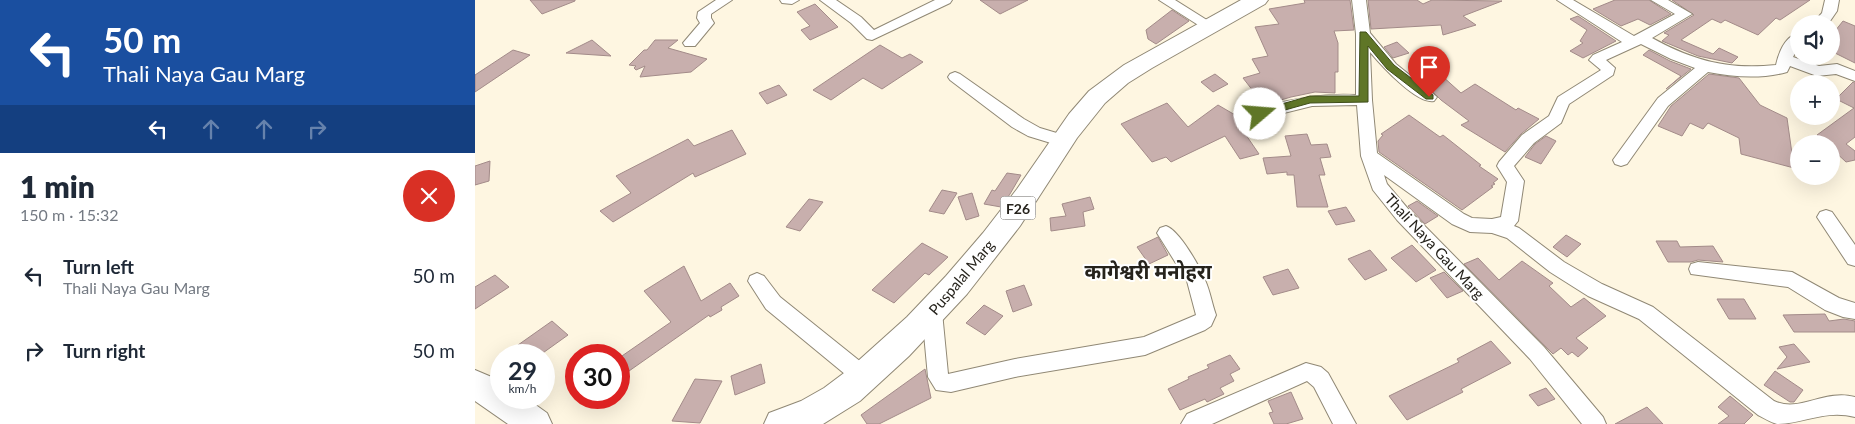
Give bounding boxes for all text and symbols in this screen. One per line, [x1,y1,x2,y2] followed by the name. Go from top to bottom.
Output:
[1790,15,1840,185] map controls
[1790,15,1840,65] button: sound
[103,18,181,60] text: 50 m
[20,20,85,85] icon: left
[1408,46,1450,97] pin
[1415,53,1443,81] icon: arrive
[103,60,305,87] text: Thali Naya Gau Marg
[1790,75,1840,125] button: +
[1233,87,1285,139] position arrow
[144,115,172,143] icon: left
[197,115,225,143] icon: ahead
[250,115,278,143] icon: ahead
[303,115,331,143] icon: right
[1790,135,1840,185] button: −
[20,168,95,204] text: 1 min
[403,170,455,222] button: close
[1381,189,1489,303] street label: Thali Naya Gau Marg
[1001,197,1035,220] road number: F26
[20,205,119,224] text: 150 m · 15:32
[924,236,998,318] street label: Puspalal Marg
[63,255,134,278] text: Turn left
[1084,259,1213,283] district label: कागेश्वरी मनोहरा
[20,262,48,290] icon: left
[412,264,455,287] text: 50 m
[63,278,210,297] text: Thali Naya Gau Marg
[20,337,48,365] icon: right
[63,339,145,362] text: Turn right
[412,339,455,362] text: 50 m
[565,344,630,409] speed limit sign: 30
[508,355,537,385] text: 29
[508,381,537,396] text: km/h

